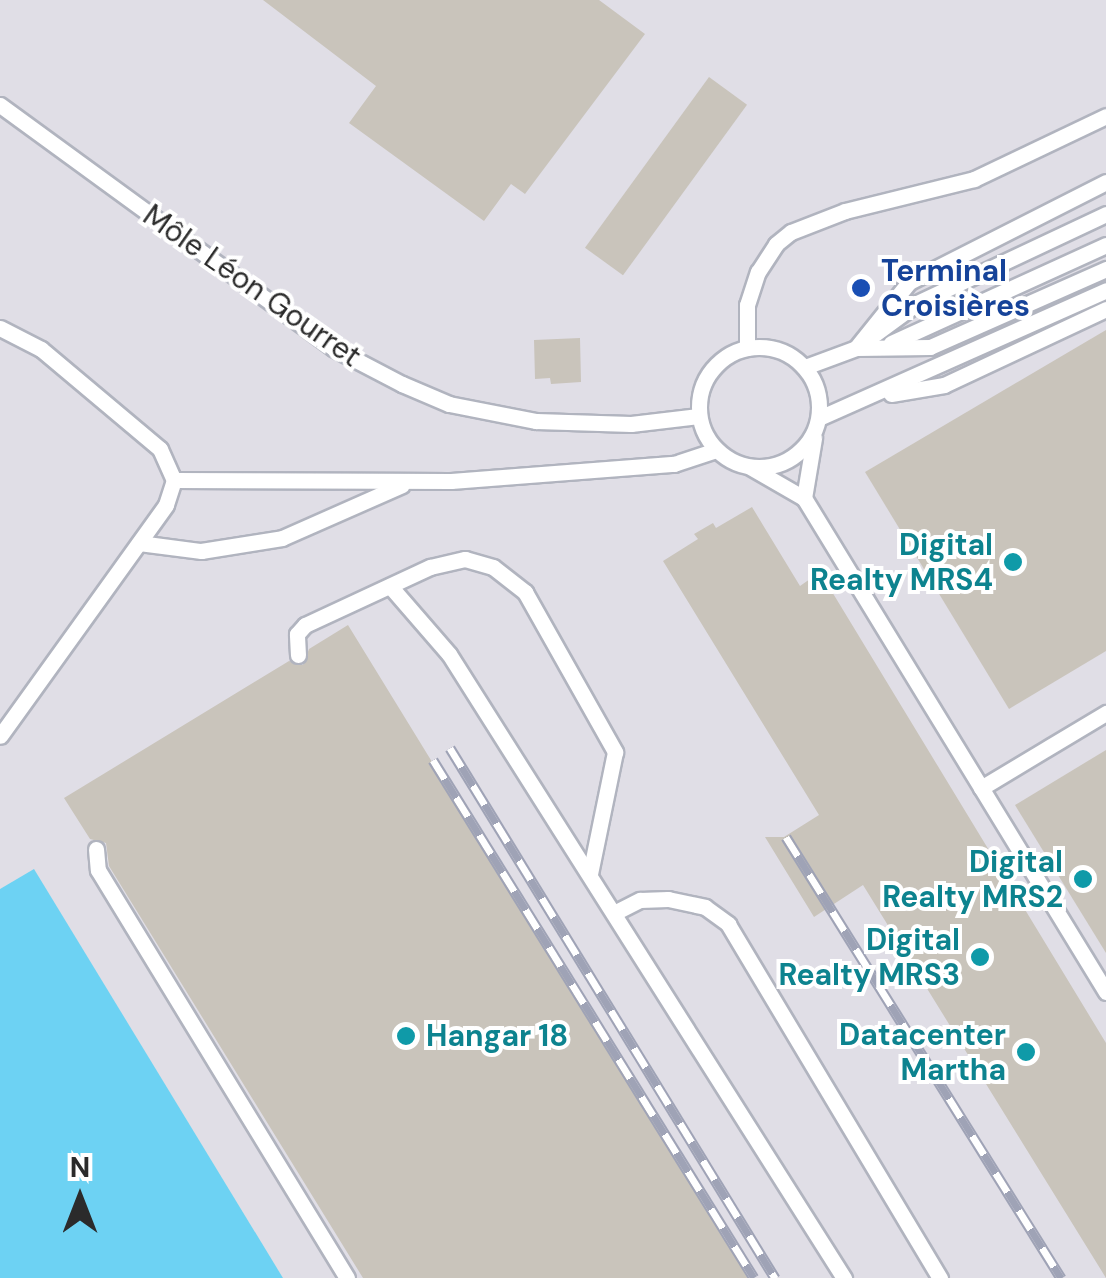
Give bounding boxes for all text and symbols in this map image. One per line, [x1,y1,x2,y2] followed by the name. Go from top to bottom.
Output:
[136,197,368,375] street label: Môle Léon Gourret
[881,253,1030,324] place label: Terminal Croisières
[850,277,872,299] marker: Terminal Croisières
[810,527,993,598] place label: Digital Realty MRS4
[1002,551,1024,573] marker: Digital Realty MRS4
[882,844,1063,914] place label: Digital Realty MRS2
[1072,868,1094,890] marker: Digital Realty MRS2
[778,922,960,992] place label: Digital Realty MRS3
[969,946,991,968] marker: Digital Realty MRS3
[839,1017,1006,1088] place label: Datacenter Martha
[426,1018,568,1054] place label: Hangar 18
[395,1025,417,1047] marker: Hangar 18
[1015,1041,1037,1063] marker: Datacenter Martha
[30,1148,130,1248] north arrow
[70,1149,90,1186] text: N

